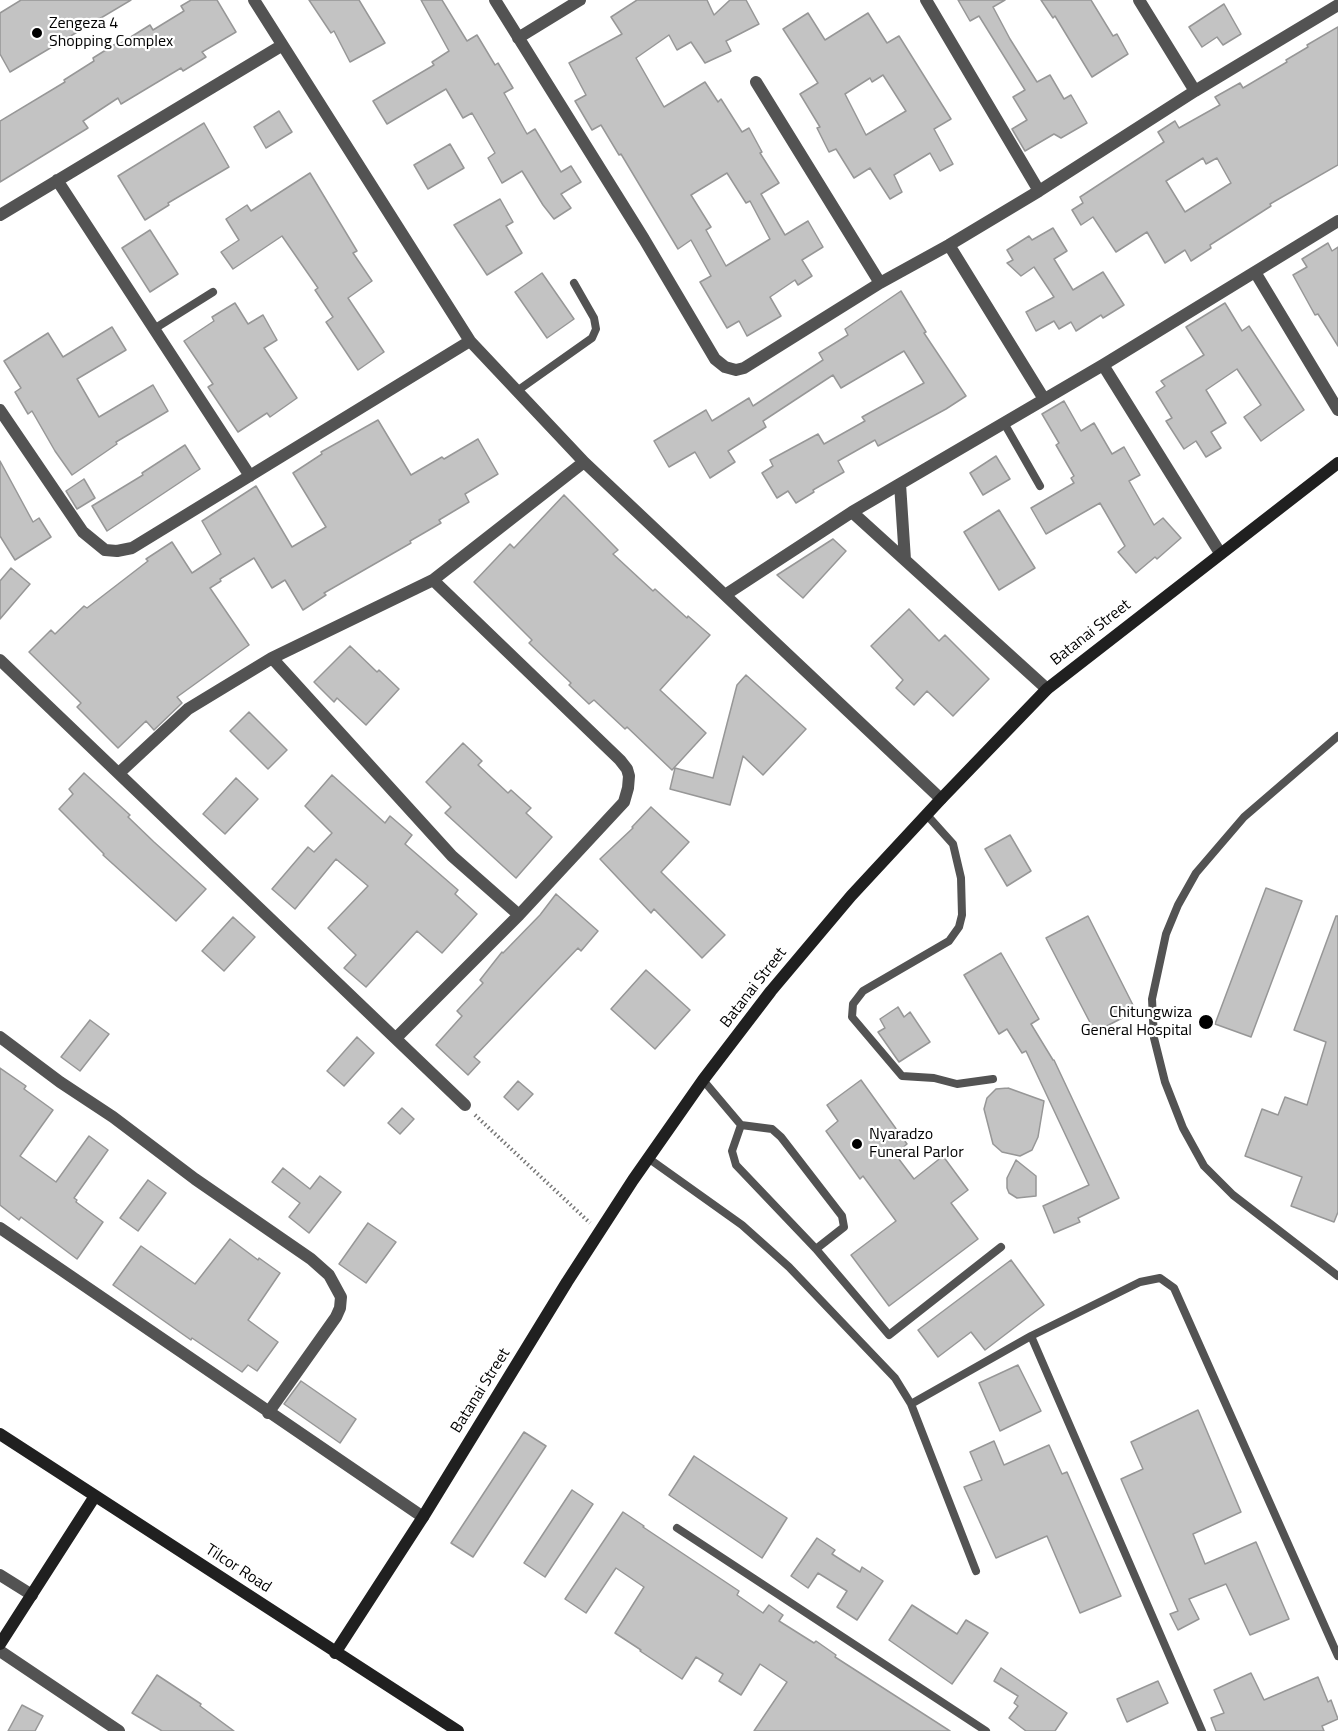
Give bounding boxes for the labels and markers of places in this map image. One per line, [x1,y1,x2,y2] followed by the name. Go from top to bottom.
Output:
[49,14,173,52] place label: Zengeza 4 Shopping Complex
[30,26,44,40] marker: Zengeza 4 Shopping Complex
[1081,1003,1192,1041] place label: Chitungwiza General Hospital
[1197,1013,1215,1031] marker: Chitungwiza General Hospital
[869,1125,964,1163] place label: Nyaradzo Funeral Parlor
[850,1137,864,1151] marker: Nyaradzo Funeral Parlor

